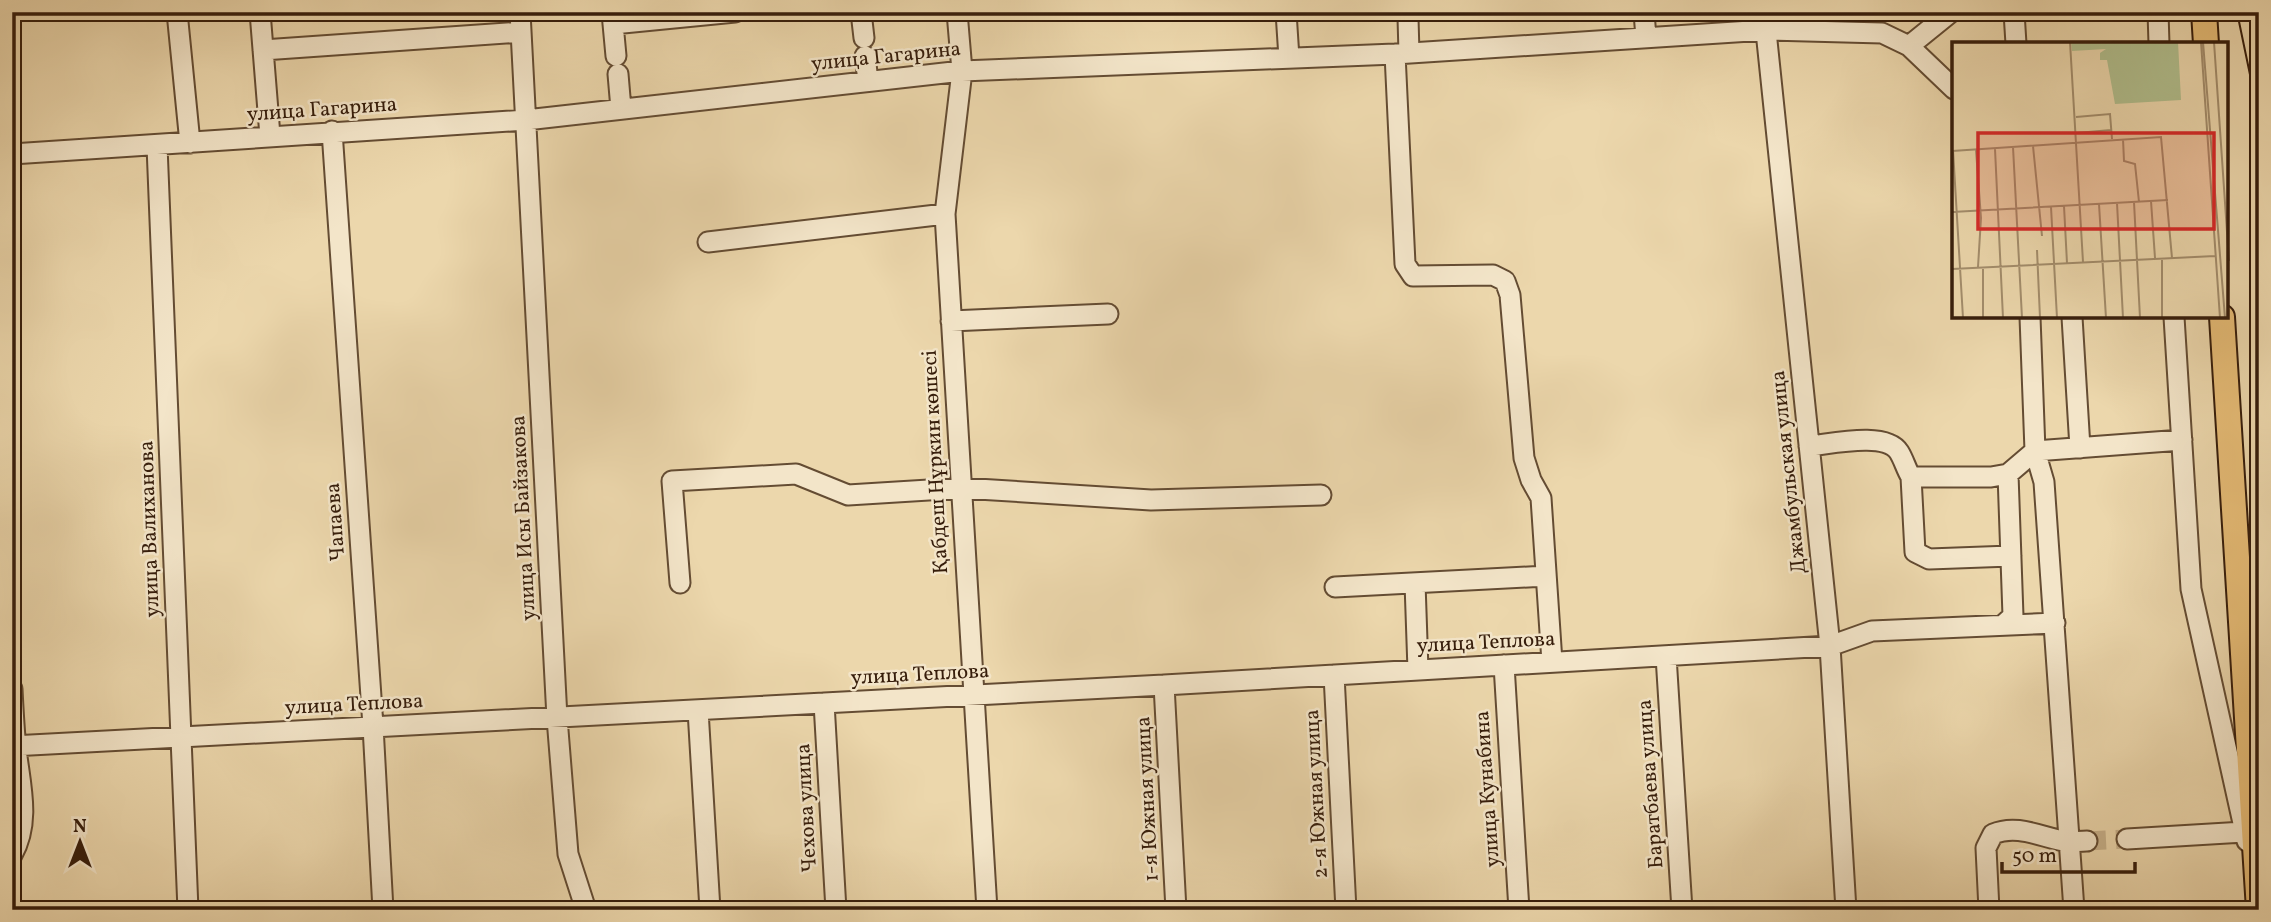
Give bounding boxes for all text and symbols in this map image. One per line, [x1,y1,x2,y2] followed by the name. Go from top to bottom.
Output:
[810,35,962,79] street label: улица Гагарина
[1952,42,2229,318] inset map
[246,90,398,130] street label: улица Гагарина
[916,349,956,575] street label: Қабдеш Нұркин көшесі
[1764,369,1814,575] street label: Джамбульская улица
[504,414,544,622] street label: улица Исы Байзакова
[132,440,168,618] street label: улица Валиханова
[319,482,353,562] street label: Чапаева
[1416,625,1556,661] street label: улица Теплова
[850,657,990,693] street label: улица Теплова
[284,687,424,723] street label: улица Теплова
[1631,698,1671,870] street label: Баратбаева улица
[1298,709,1336,879] street label: 2-я Южная улица
[1468,710,1508,868] street label: улица Кунабина
[1129,716,1167,882] street label: 1-я Южная улица
[789,743,825,873] street label: Чехова улица
[46,806,116,876] north arrow
[73,814,87,840] text: N
[2002,831,2134,875] scale bar
[2012,842,2057,871] text: 50 m

